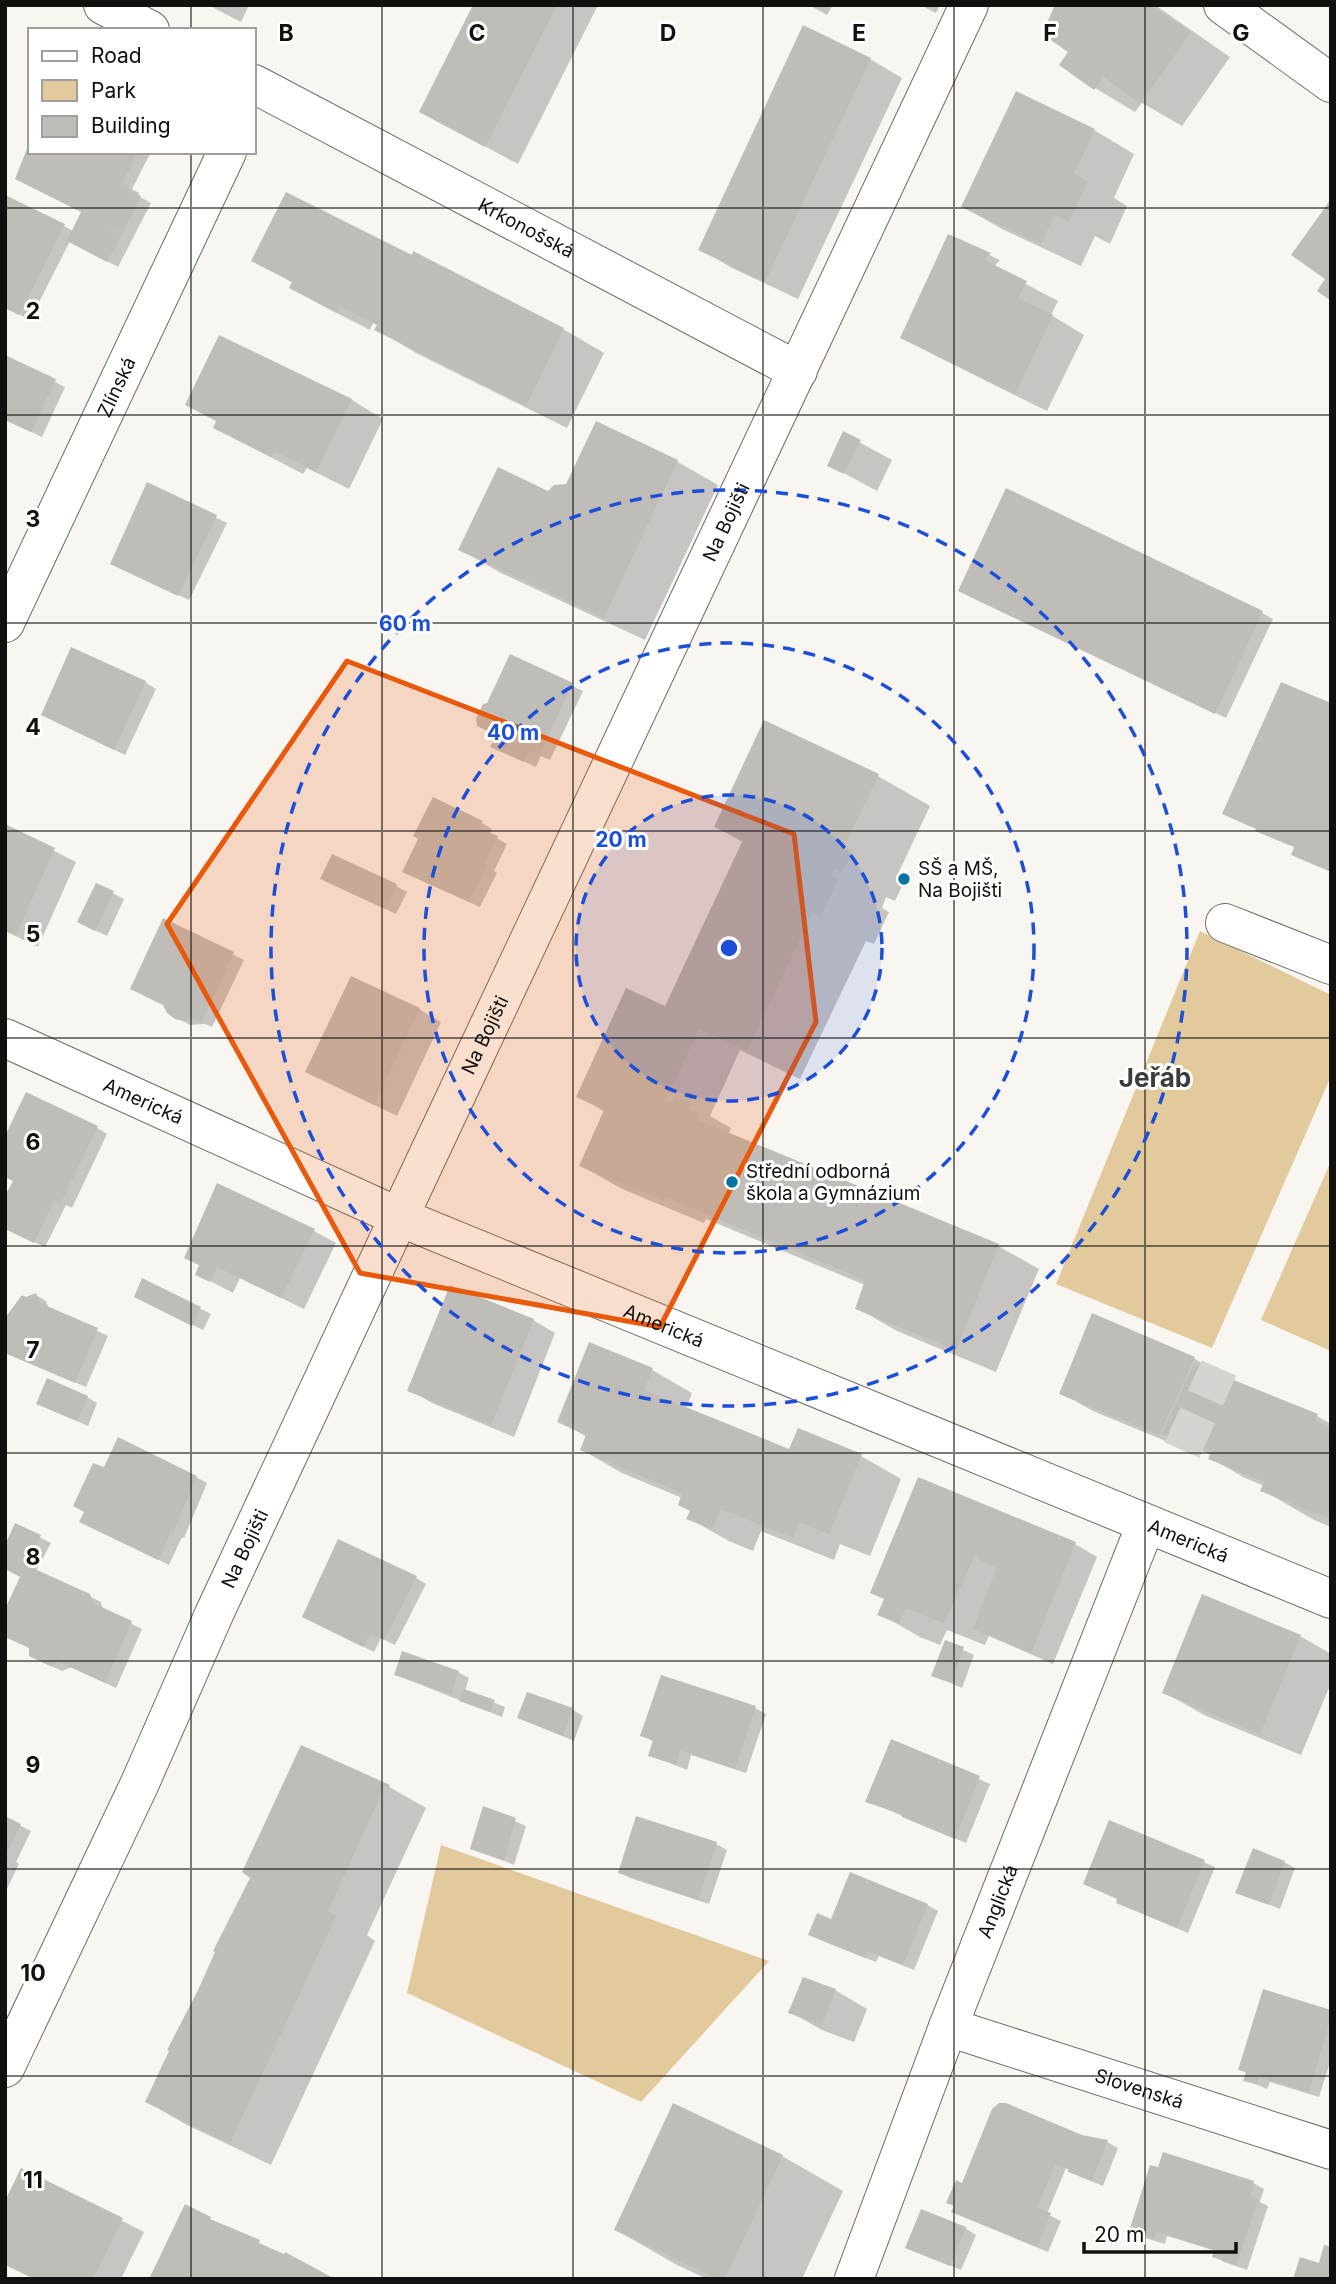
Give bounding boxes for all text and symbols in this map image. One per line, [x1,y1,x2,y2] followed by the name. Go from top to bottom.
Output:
[278,19,294,47] text: B
[468,19,486,47] text: C
[660,19,676,47] text: D
[852,19,866,47] text: E
[1043,19,1057,47] text: F
[1232,19,1250,47] text: G
[28,28,256,154] legend
[91,43,142,68] text: Road
[91,78,136,103] text: Park
[91,113,171,138] text: Building
[474,193,578,263] street label: Krkonošská
[26,297,40,325] text: 2
[93,353,141,421] street label: Zlínská
[698,479,755,565] street label: Na Bojišti
[26,505,40,533] text: 3
[379,611,431,636] text: 60 m
[25,713,41,741] text: 4
[487,720,539,745] text: 40 m
[595,827,647,852] text: 20 m
[918,857,1002,902] place label: SŠ a MŠ, Na Bojišti
[896,871,912,887] marker: SŠ a MŠ, Na Bojišti
[26,920,40,948] text: 5
[717,936,741,960] centre of rings
[457,992,513,1078] street label: Na Bojišti
[1119,1062,1191,1093] district label: Jeřáb
[100,1073,187,1129] street label: Americká
[26,1128,40,1156] text: 6
[746,1160,920,1205] place label: Střední odborná škola a Gymnázium
[724,1174,740,1190] marker: Střední odborná škola a Gymnázium
[620,1299,707,1353] street label: Americká
[26,1336,40,1364] text: 7
[217,1506,273,1592] street label: Na Bojišti
[1145,1514,1232,1568] street label: Americká
[26,1543,40,1571] text: 8
[26,1751,40,1779] text: 9
[973,1861,1023,1942] street label: Anglická
[20,1959,46,1987] text: 10
[1092,2064,1186,2114] street label: Slovenská
[23,2166,43,2194] text: 11
[1084,2210,1236,2254] scale bar
[1094,2222,1144,2247] text: 20 m

